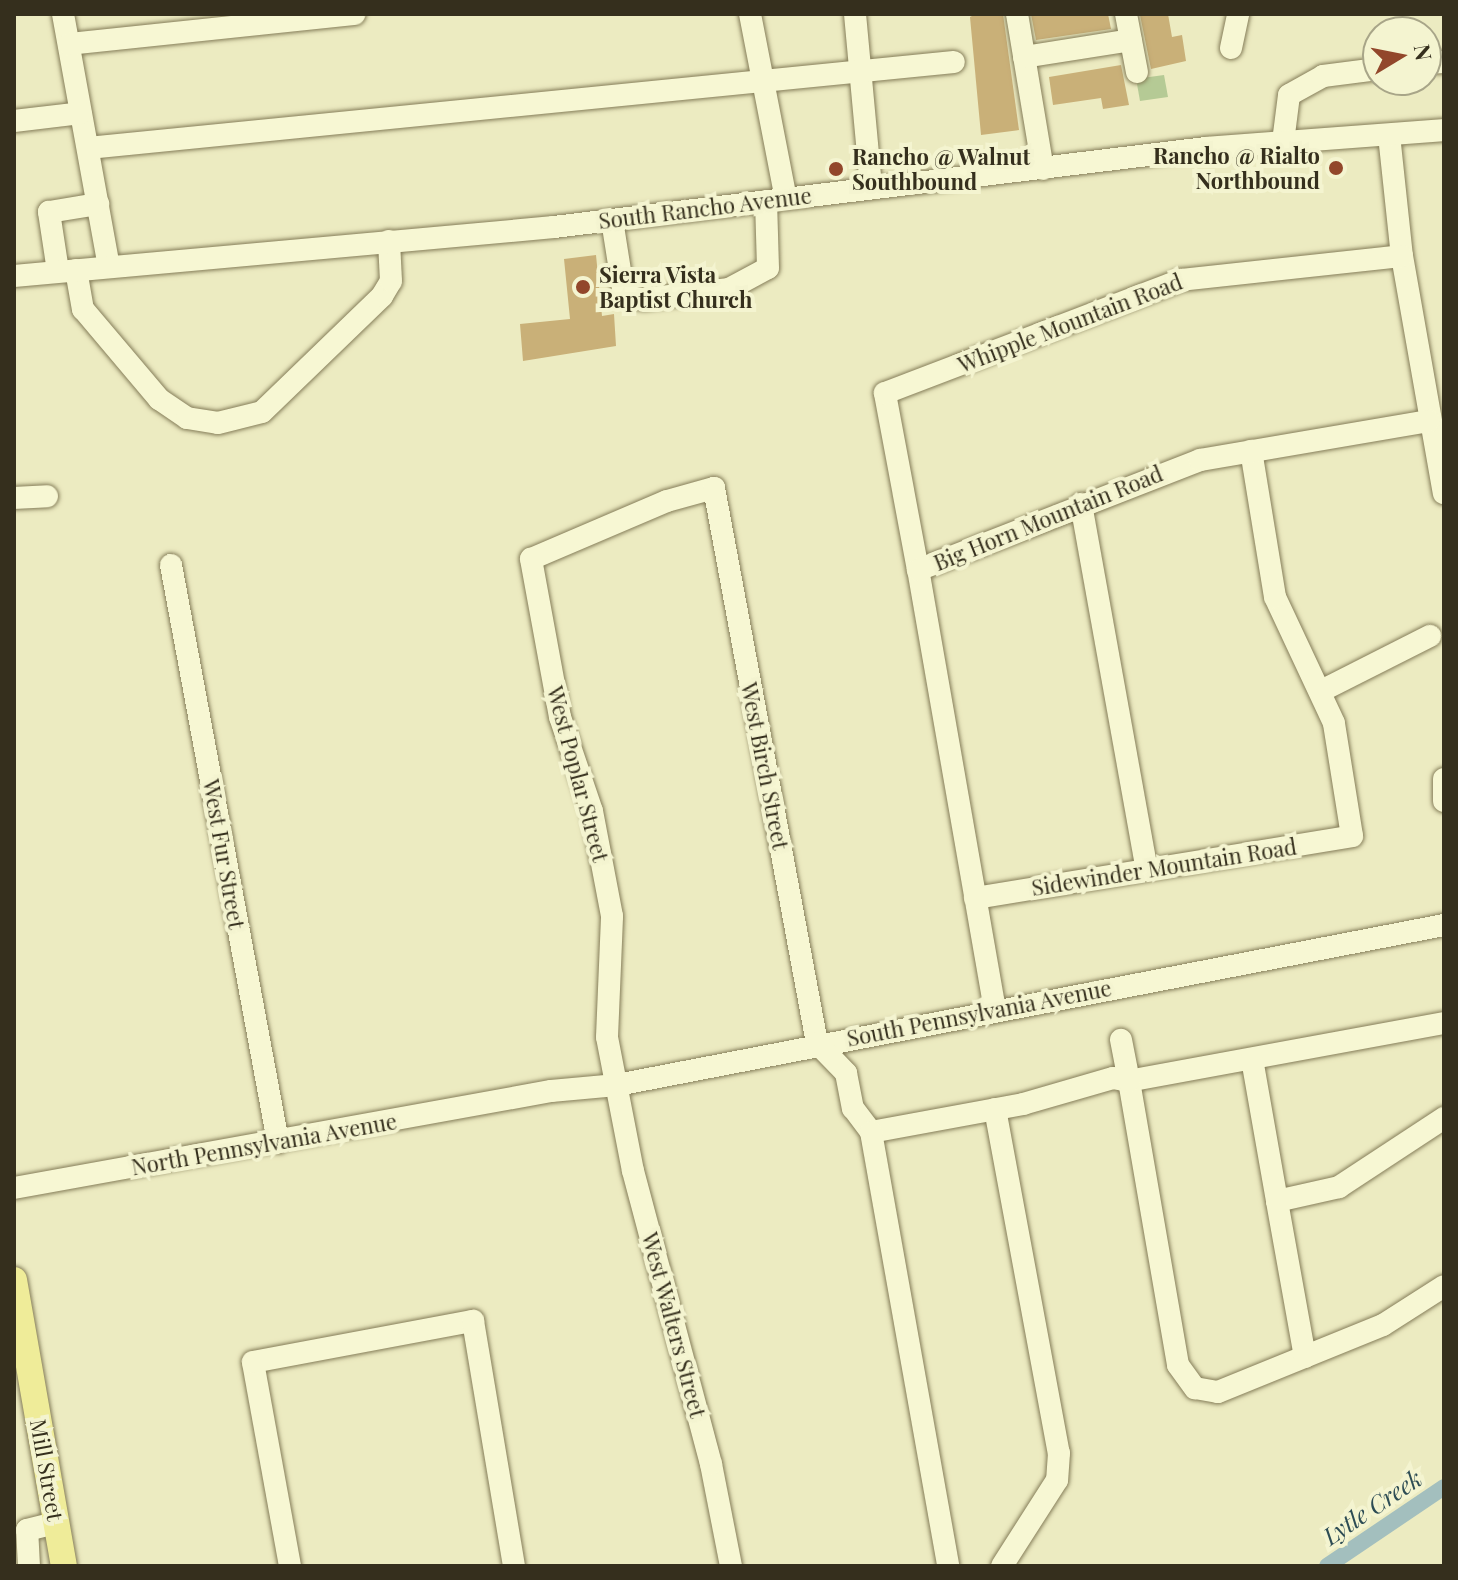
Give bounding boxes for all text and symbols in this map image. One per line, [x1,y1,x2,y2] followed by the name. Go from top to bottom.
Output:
[1362,16,1442,96] north arrow
[1408,42,1440,63] text: N
[1153,142,1320,194] place label: Rancho @ Rialto Northbound
[852,143,1031,194] place label: Rancho @ Walnut Southbound
[1327,159,1345,177] marker: Rancho @ Rialto Northbound
[827,160,845,178] marker: Rancho @ Walnut Southbound
[597,182,813,234] street label: South Rancho Avenue
[599,261,753,312] place label: Sierra Vista Baptist Church
[954,268,1186,378] street label: Whipple Mountain Road
[574,278,592,296] marker: Sierra Vista Baptist Church
[930,460,1166,576] street label: Big Horn Mountain Road
[736,680,794,852] street label: West Birch Street
[542,683,614,865] street label: West Poplar Street
[198,777,250,931] street label: West Fur Street
[1029,833,1299,901] street label: Sidewinder Mountain Road
[844,974,1114,1052] street label: South Pennsylvania Avenue
[129,1108,399,1180] street label: North Pennsylvania Avenue
[636,1229,712,1421] street label: West Walters Street
[25,1417,69,1523] street label: Mill Street
[1317,1464,1427,1550] water label: Lytle Creek

